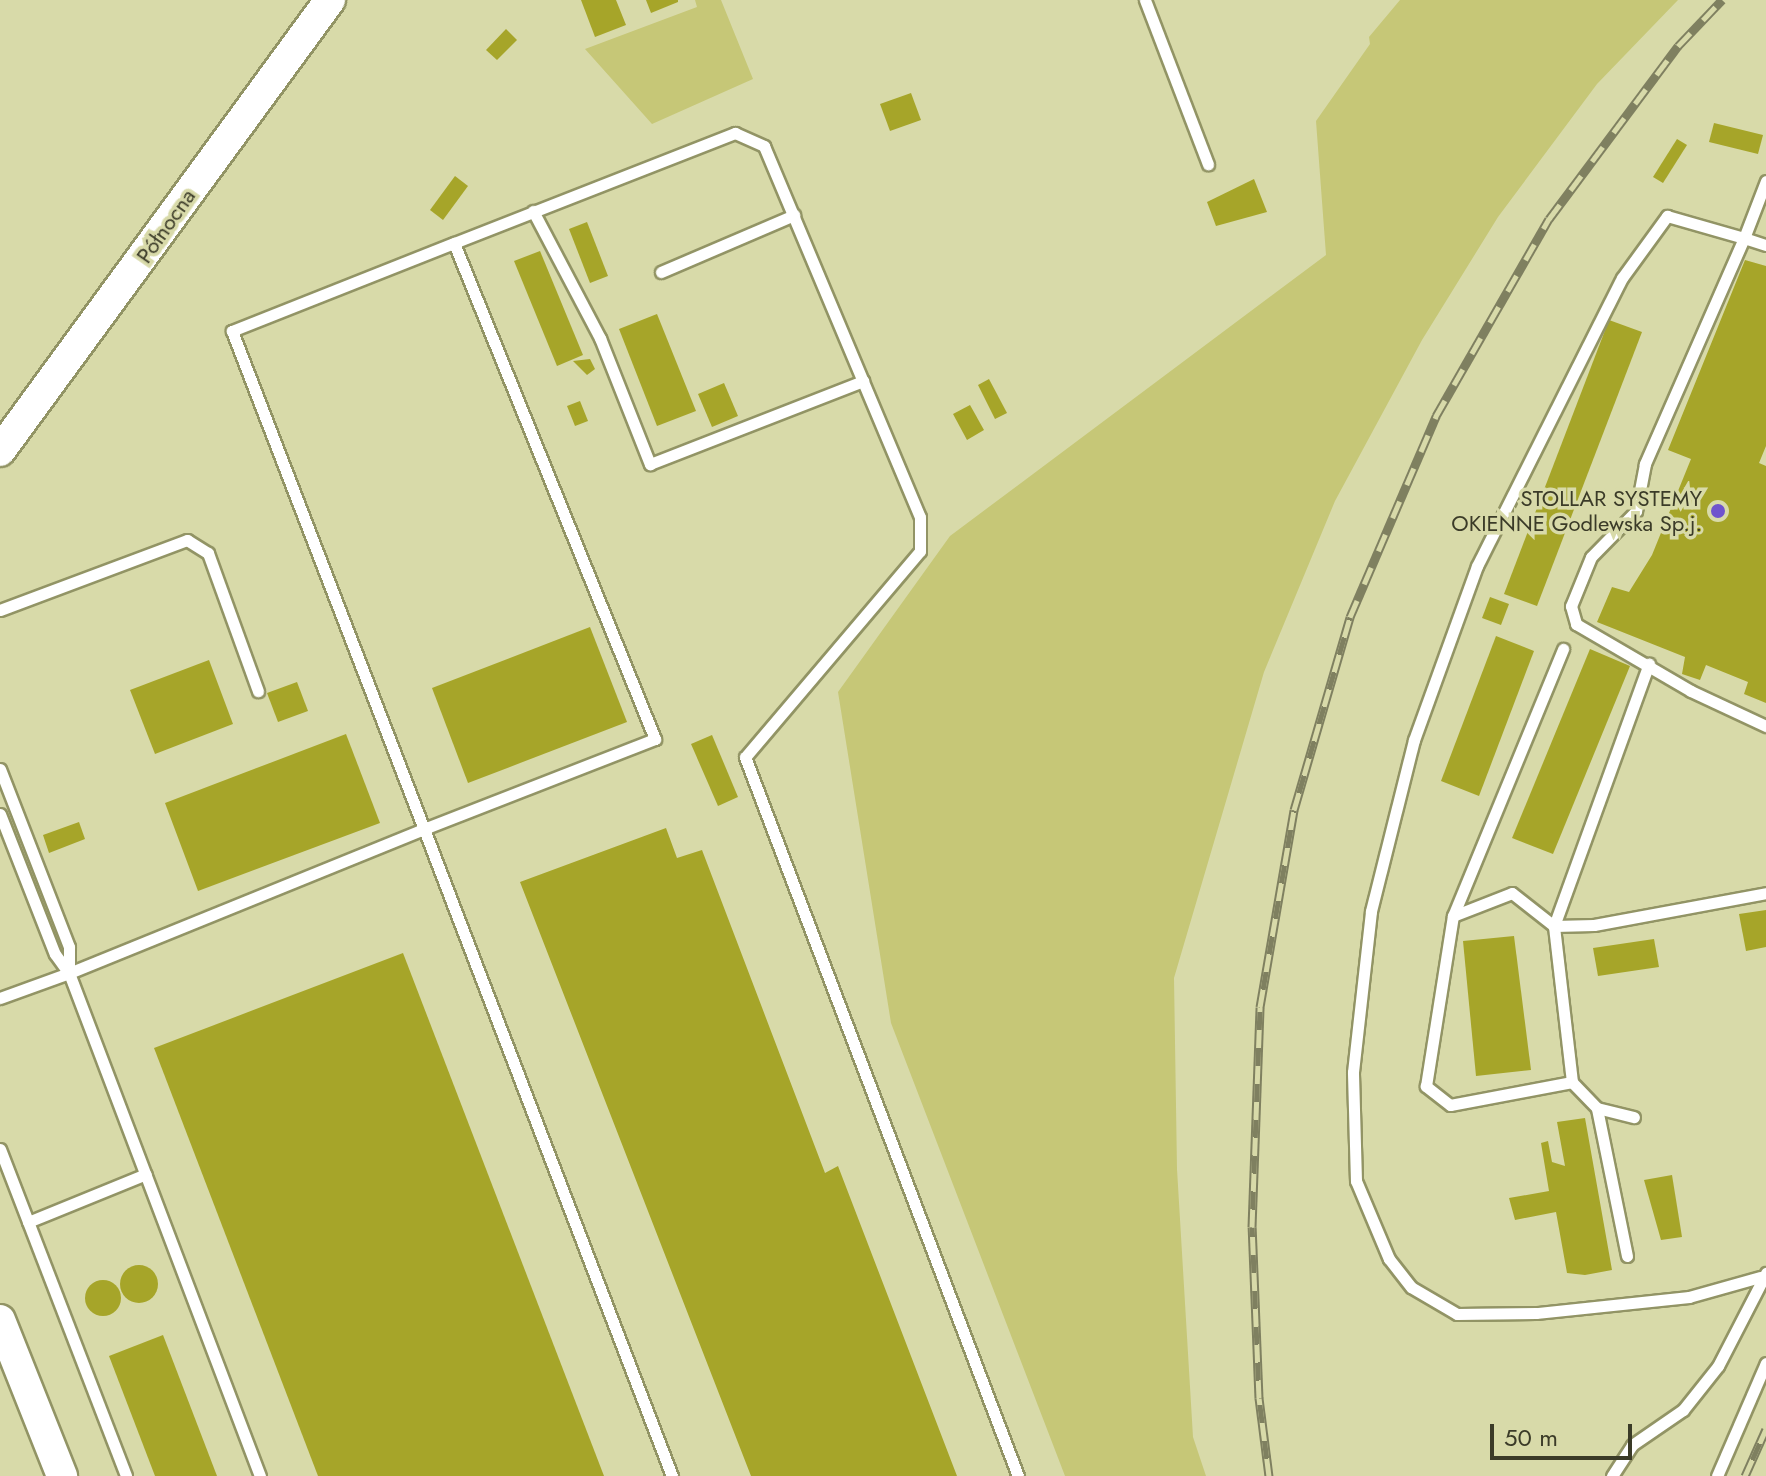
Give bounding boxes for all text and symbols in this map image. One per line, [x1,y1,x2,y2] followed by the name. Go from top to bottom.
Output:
[131,184,201,268] street label: Północna
[1451,485,1702,536] place label: STOLLAR SYSTEMY OKIENNE Godlewska Sp.j.
[1709,502,1727,520] marker: STOLLAR SYSTEMY OKIENNE Godlewska Sp.j.
[1494,1408,1636,1458] scale bar
[1504,1420,1558,1455] text: 50 m

